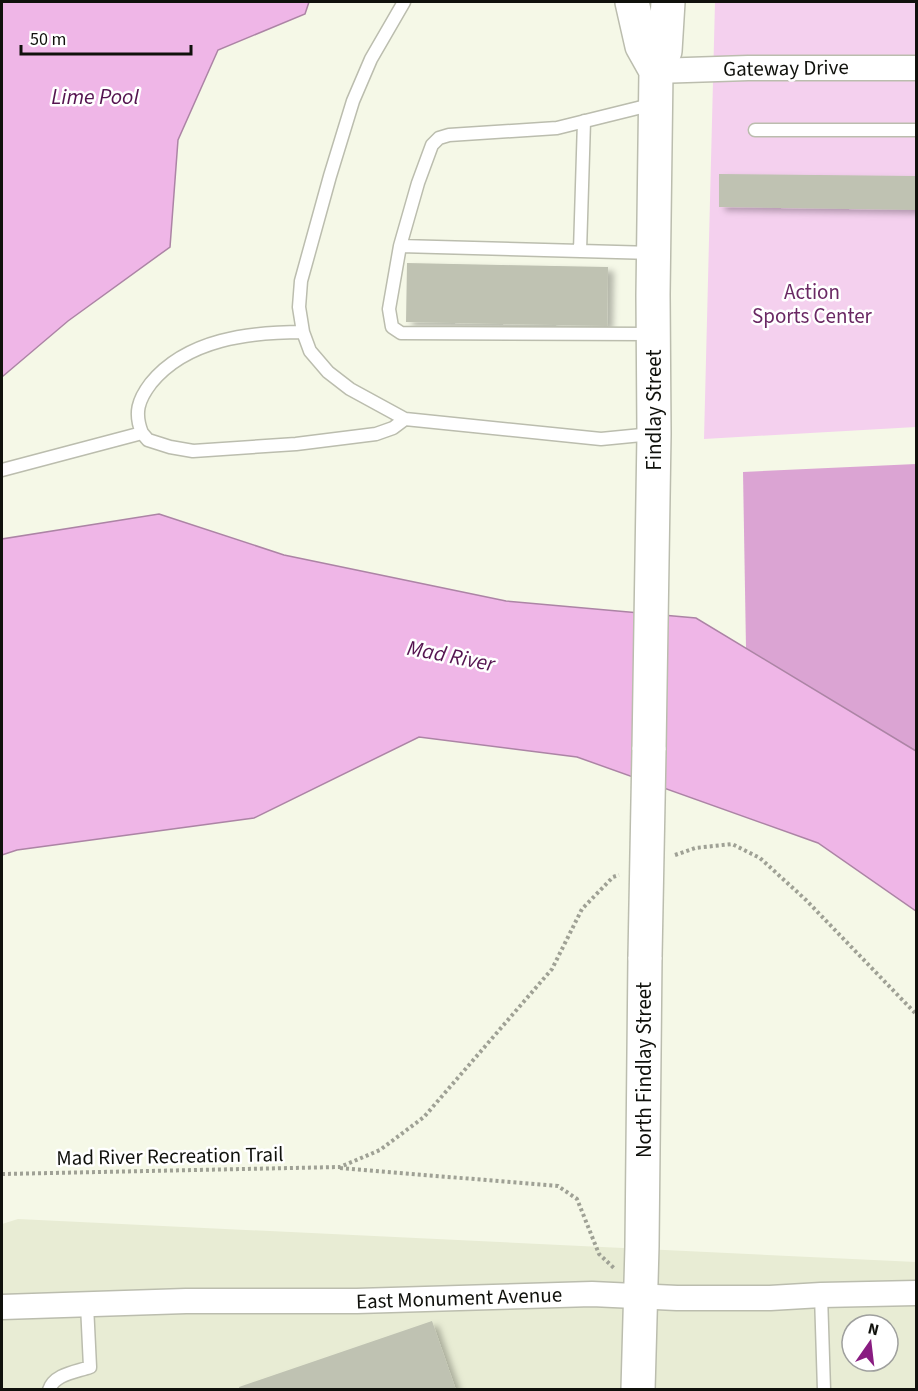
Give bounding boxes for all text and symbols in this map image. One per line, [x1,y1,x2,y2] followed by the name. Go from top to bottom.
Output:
[21,18,190,56] scale bar
[30,27,66,52] text: 50 m
[723,52,849,84] street label: Gateway Drive
[51,81,139,113] water label: Lime Pool
[752,277,873,331] park label: Action Sports Center
[639,349,669,471] street label: Findlay Street
[404,632,499,680] water label: Mad River
[629,982,659,1158] street label: North Findlay Street
[56,1139,284,1173] street label: Mad River Recreation Trail
[355,1279,563,1317] street label: East Monument Avenue
[840,1313,900,1373] north arrow
[866,1317,881,1341] text: N

